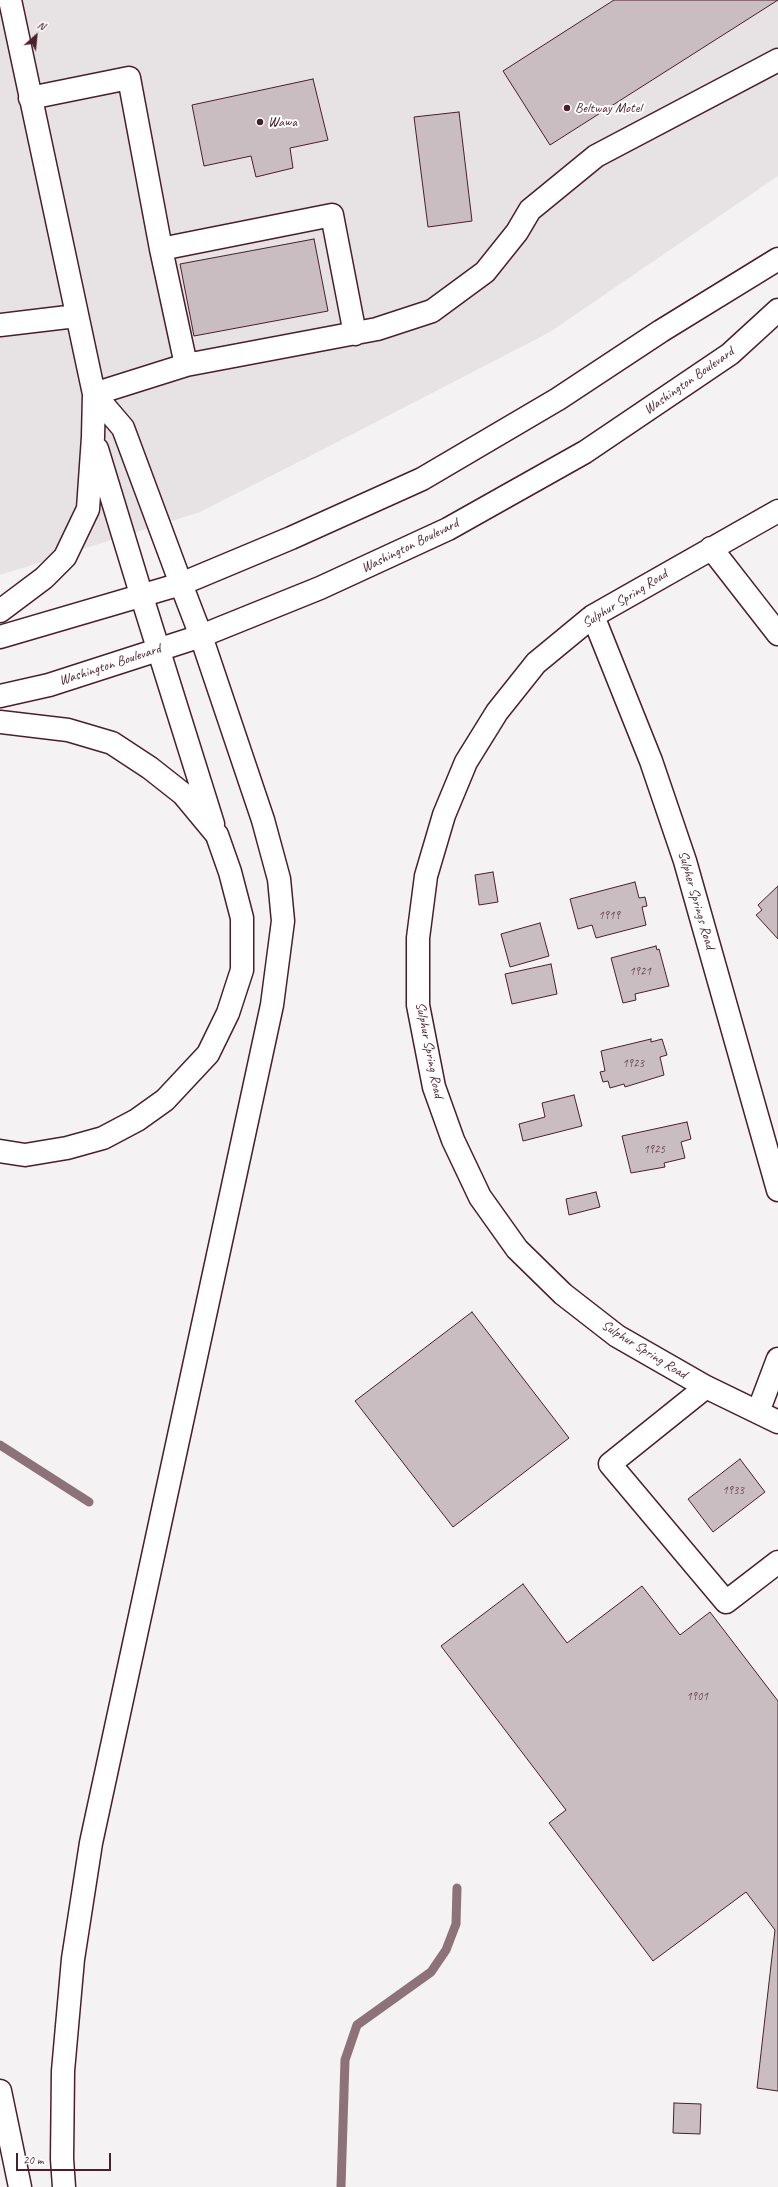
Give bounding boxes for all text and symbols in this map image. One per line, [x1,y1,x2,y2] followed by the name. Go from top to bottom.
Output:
[16,16,56,56] north arrow
[35,18,48,33] text: N
[575,100,642,116] place label: Beltway Motel
[562,103,572,113] marker: Beltway Motel
[268,114,297,130] place label: Wawa
[255,117,265,127] marker: Wawa
[641,344,737,418] street label: Washington Boulevard
[359,515,461,577] street label: Washington Boulevard
[579,566,671,632] street label: Sulphur Spring Road
[57,641,163,689] street label: Washington Boulevard
[674,849,718,951] street label: Sulpher Springs Road
[598,909,620,923] house number: 1919
[629,965,651,979] house number: 1921
[411,1001,447,1099] street label: Sulphur Spring Road
[622,1057,644,1071] house number: 1923
[643,1143,665,1157] house number: 1925
[598,1317,690,1383] street label: Sulphur Spring Road
[722,1484,744,1498] house number: 1933
[686,1690,708,1704] house number: 1901
[18,2145,113,2171] scale bar
[23,2152,43,2168] text: 20 m

